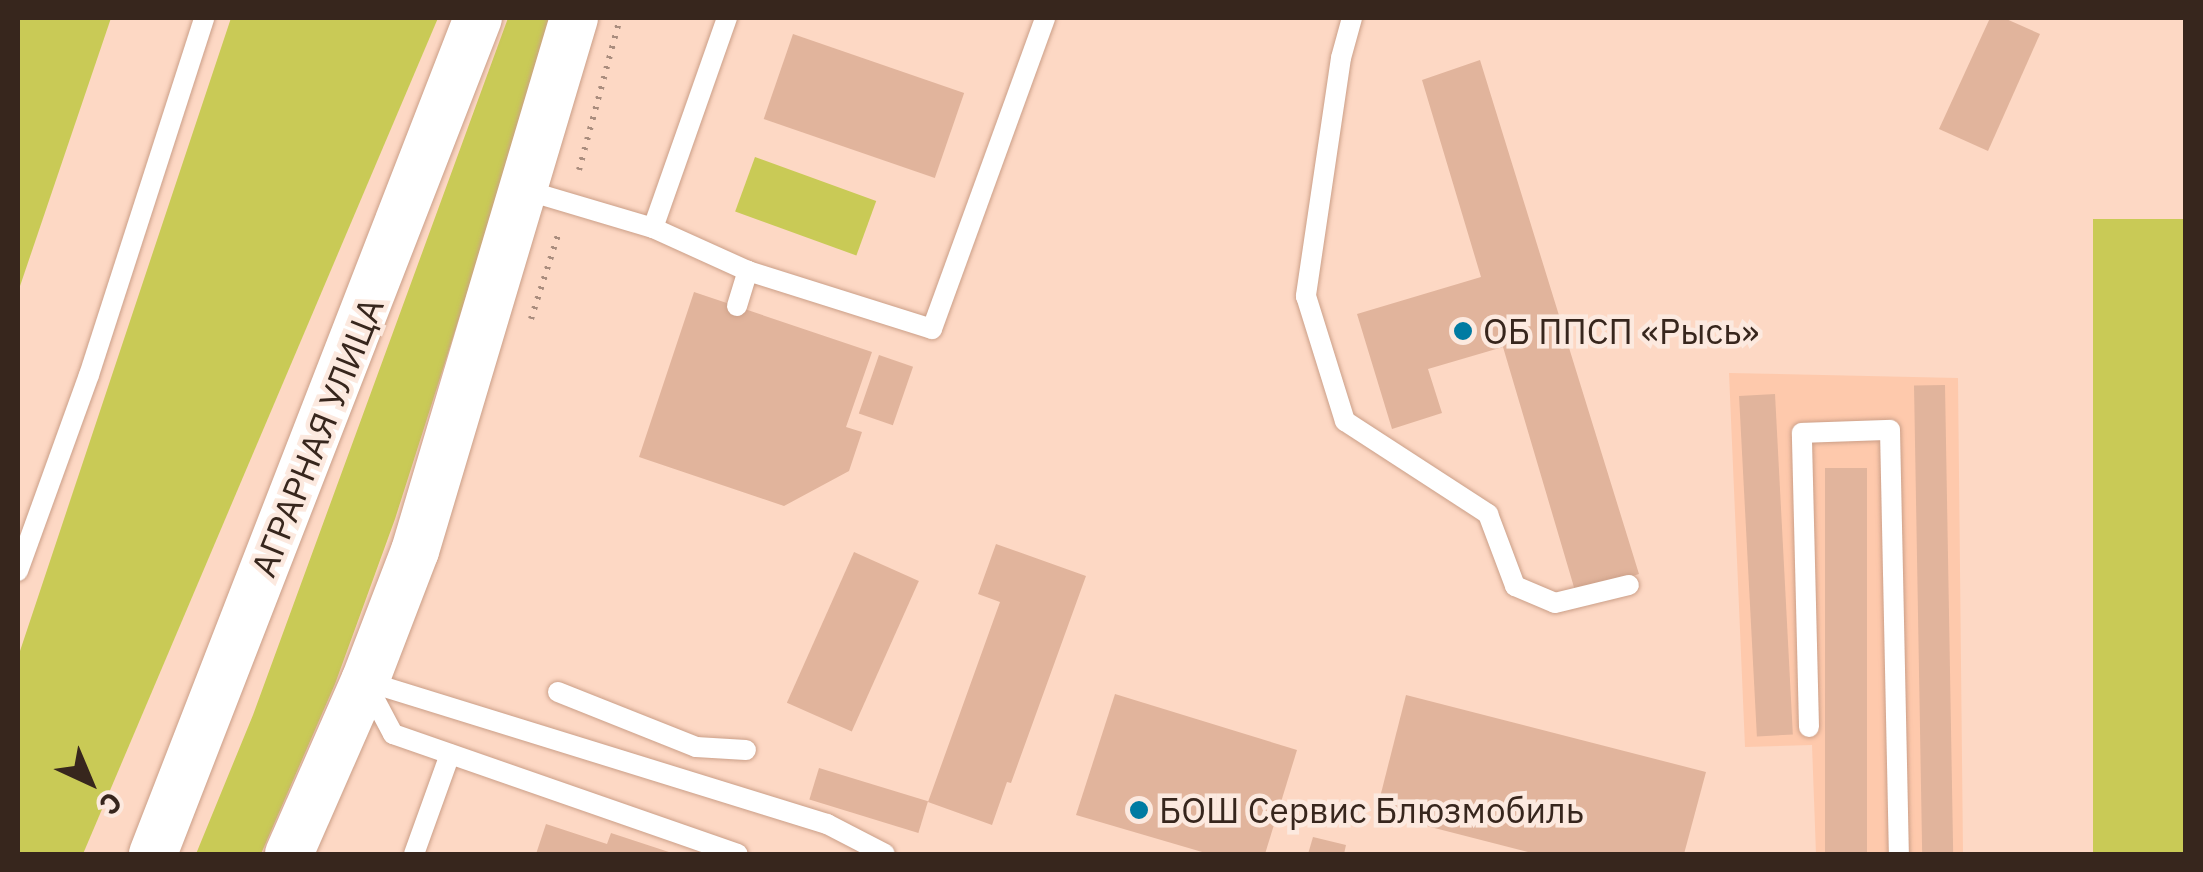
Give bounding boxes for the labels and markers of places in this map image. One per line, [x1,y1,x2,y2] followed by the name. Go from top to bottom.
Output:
[1483,310,1759,352] place label: ОБ ППСП «Рысь»
[1452,320,1474,342] marker: ОБ ППСП «Рысь»
[1159,789,1584,831] place label: БОШ Сервис Блюзмобиль
[1128,799,1150,821] marker: БОШ Сервис Блюзмобиль

